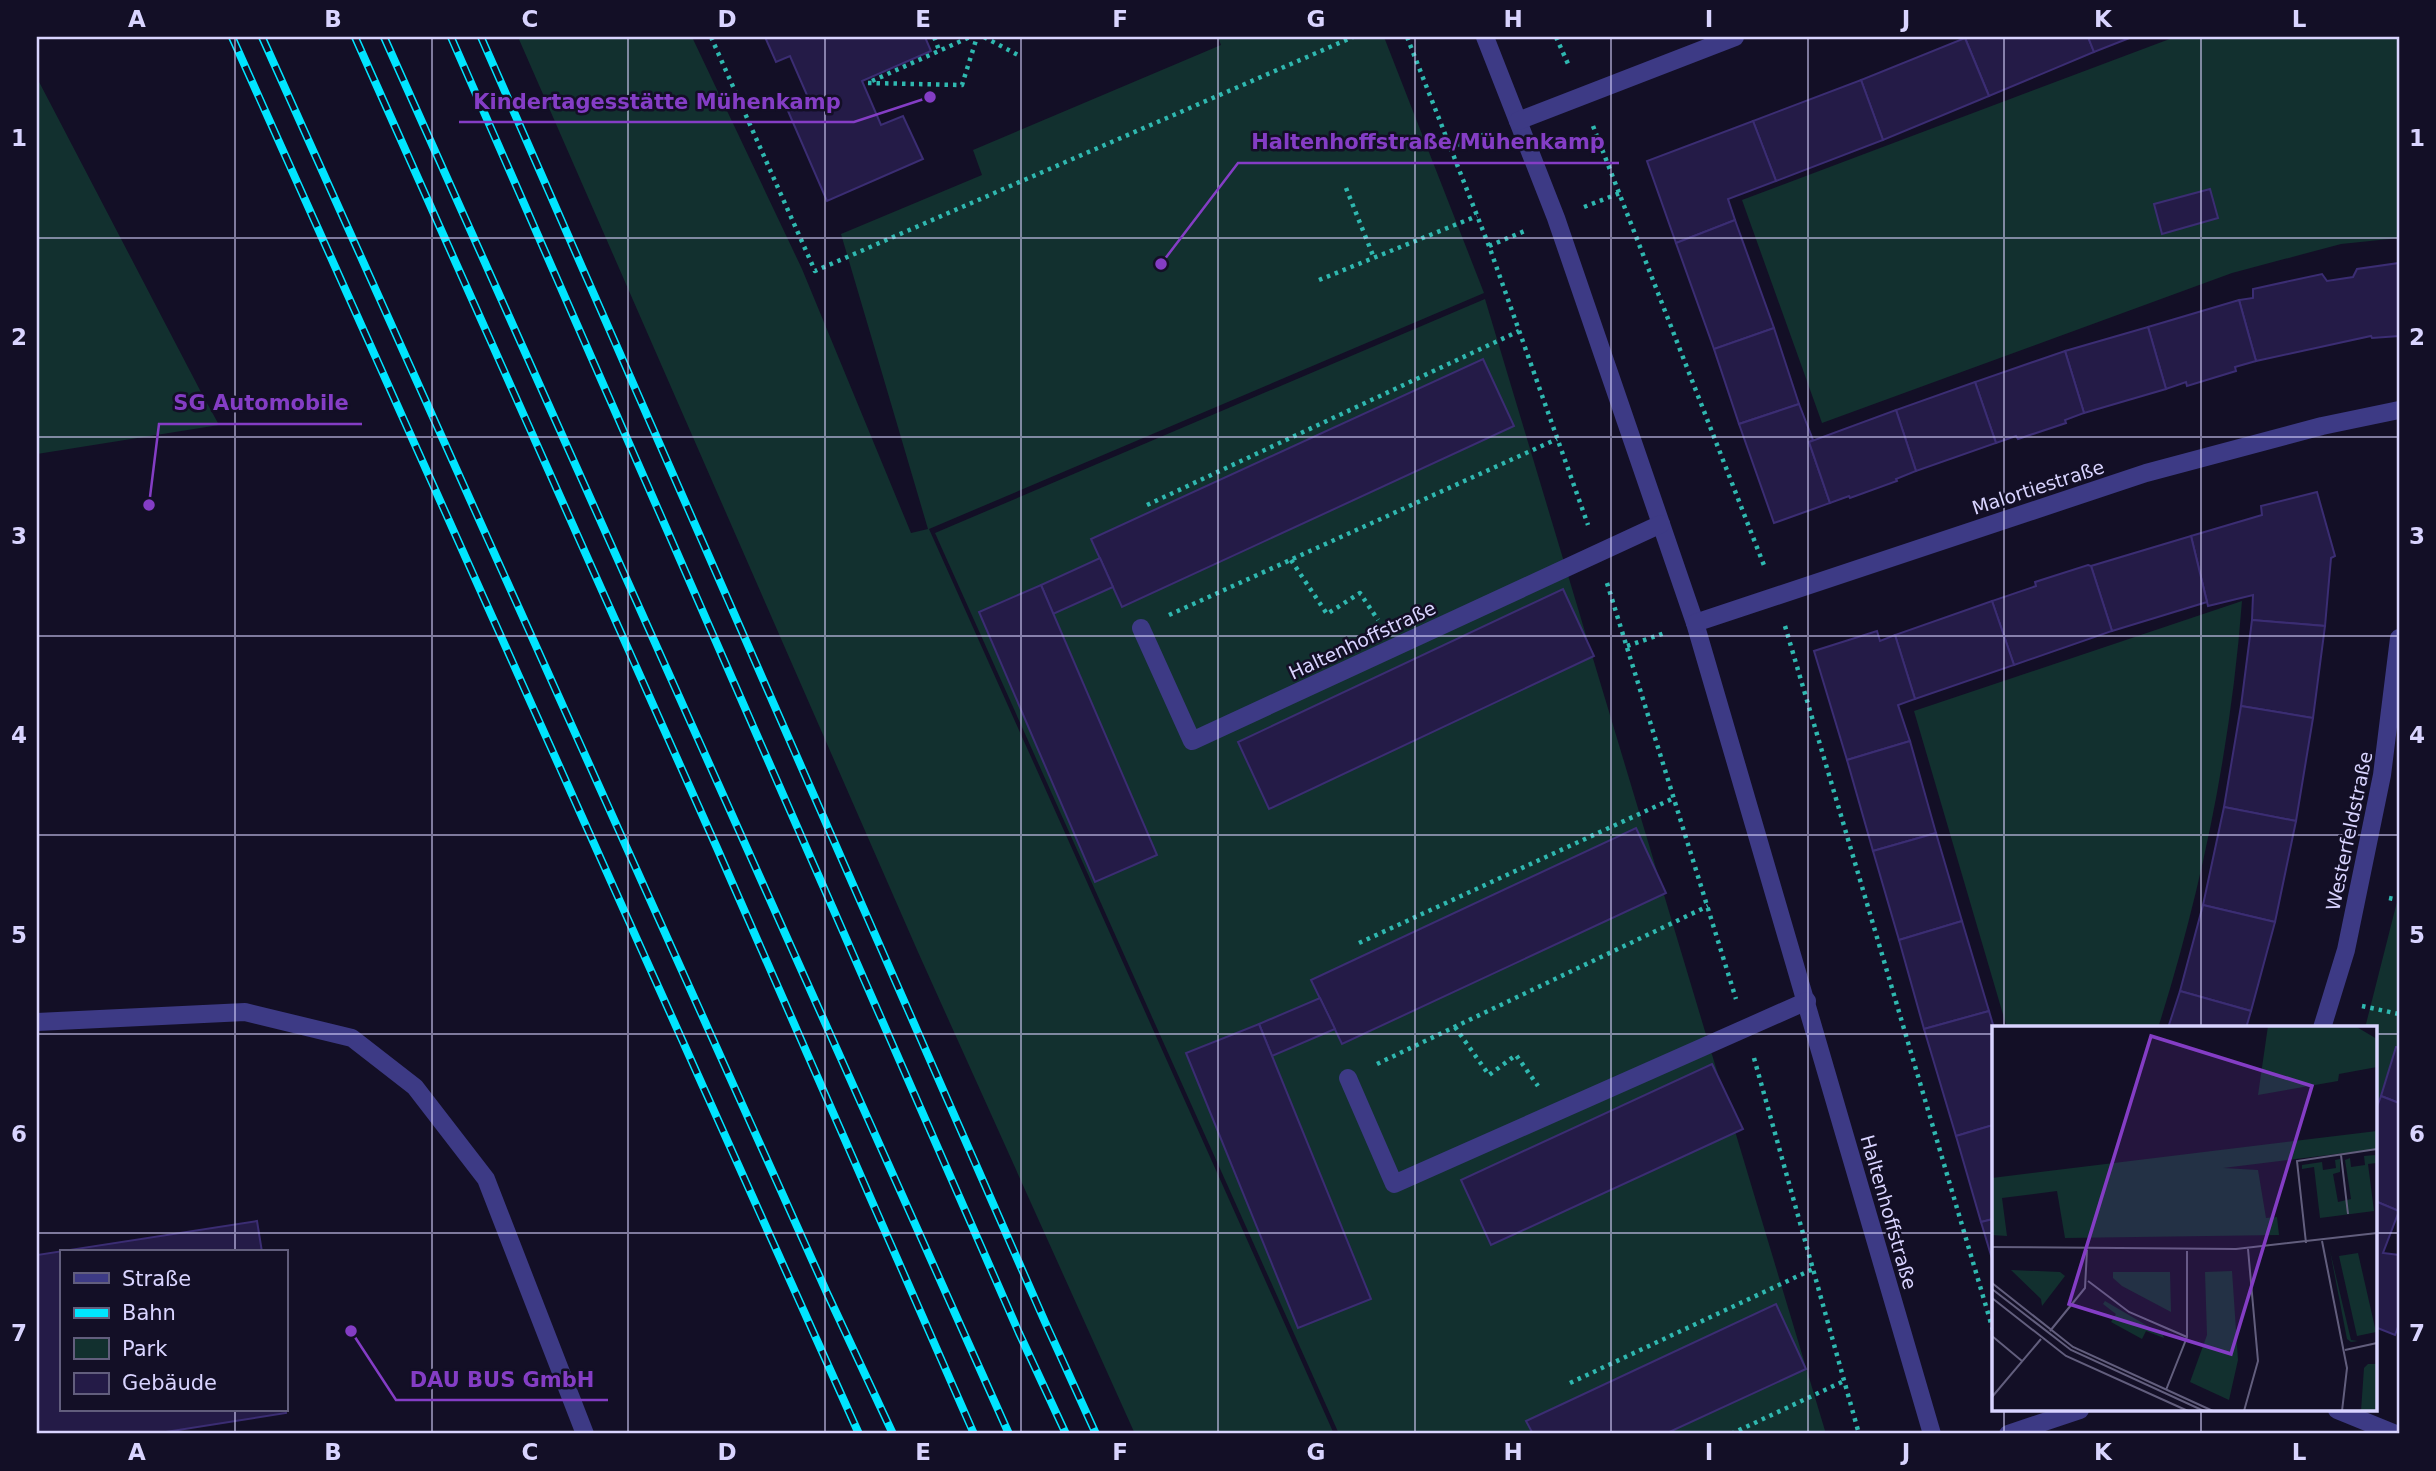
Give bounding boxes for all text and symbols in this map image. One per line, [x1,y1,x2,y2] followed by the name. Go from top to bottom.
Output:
[128,6,146,32] text: A
[324,6,342,32] text: B
[522,6,538,32] text: C
[717,6,737,32] text: D
[915,6,931,32] text: E
[1112,6,1128,32] text: F
[1307,6,1325,32] text: G
[1503,6,1523,32] text: H
[1705,6,1713,32] text: I
[1900,6,1910,32] text: J
[2094,6,2113,32] text: K
[2292,6,2307,32] text: L
[459,80,854,122] callout: Kindertagesstätte Mühenkamp
[473,90,841,114] text: Kindertagesstätte Mühenkamp
[1238,121,1619,163] callout: Haltenhoffstraße/Mühenkamp
[11,125,27,151] text: 1
[2409,125,2425,151] text: 1
[1251,130,1605,154] text: Haltenhoffstraße/Mühenkamp
[11,324,27,350] text: 2
[2409,324,2425,350] text: 2
[159,382,362,424] callout: SG Automobile
[173,391,349,415] text: SG Automobile
[1969,455,2107,519] street label: Malortiestraße
[11,523,27,549] text: 3
[2409,523,2425,549] text: 3
[1285,596,1439,684] street label: Haltenhoffstraße
[11,722,27,748] text: 4
[2409,722,2425,748] text: 4
[2321,749,2377,913] street label: Westerfeldstraße
[11,922,27,948] text: 5
[2409,922,2425,948] text: 5
[1992,1026,2376,1412] inset map
[11,1121,27,1147] text: 6
[2409,1121,2425,1147] text: 6
[1856,1132,1922,1292] street label: Haltenhoffstraße
[60,1250,287,1412] legend
[122,1267,191,1291] text: Straße
[122,1301,176,1325] text: Bahn
[11,1320,27,1346] text: 7
[2409,1320,2425,1346] text: 7
[122,1337,168,1361] text: Park
[396,1358,608,1400] callout: DAU BUS GmbH
[410,1368,594,1392] text: DAU BUS GmbH
[122,1371,217,1395] text: Gebäude
[128,1439,146,1465] text: A
[324,1439,342,1465] text: B
[522,1439,538,1465] text: C
[717,1439,737,1465] text: D
[915,1439,931,1465] text: E
[1112,1439,1128,1465] text: F
[1307,1439,1325,1465] text: G
[1503,1439,1523,1465] text: H
[1705,1439,1713,1465] text: I
[1900,1439,1910,1465] text: J
[2094,1439,2113,1465] text: K
[2292,1439,2307,1465] text: L

